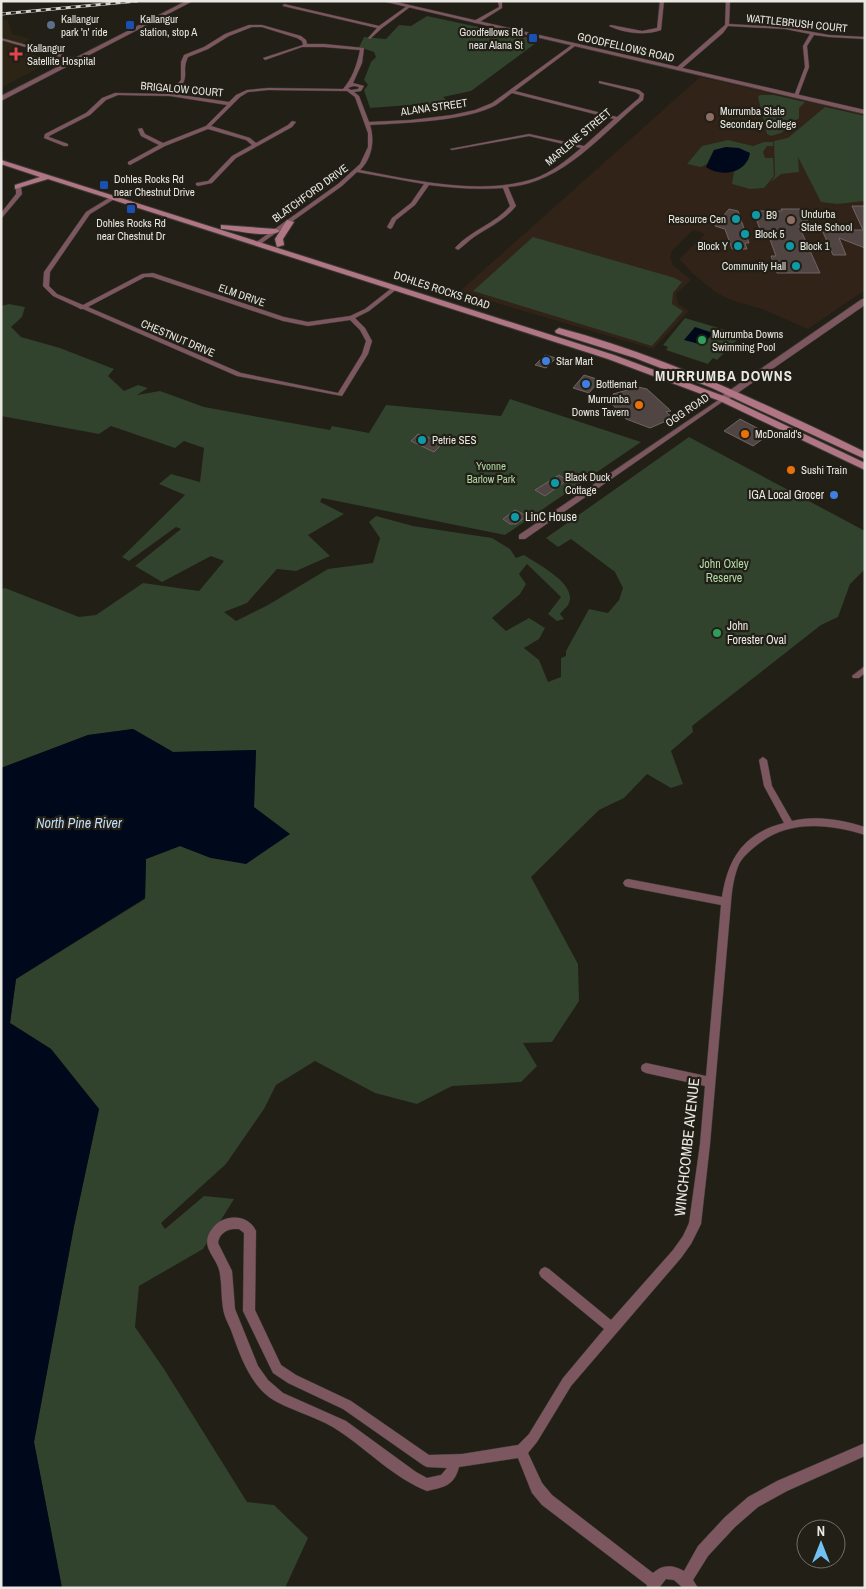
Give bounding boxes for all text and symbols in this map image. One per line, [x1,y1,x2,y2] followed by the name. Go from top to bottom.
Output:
[746,11,849,35] street label: WATTLEBRUSH COURT
[61,12,108,39] place label: Kallangur park 'n' ride
[140,12,198,39] place label: Kallangur station, stop A
[45,19,57,31] marker: Kallangur park 'n' ride
[124,19,136,31] marker: Kallangur station, stop A
[459,25,523,52] place label: Goodfellows Rd near Alana St
[576,29,676,65] street label: GOODFELLOWS ROAD
[527,32,539,44] marker: Goodfellows Rd near Alana St
[27,41,95,68] place label: Kallangur Satellite Hospital
[9,47,23,61] marker: Kallangur Satellite Hospital
[140,78,224,100] street label: BRIGALOW COURT
[399,95,469,119] street label: ALANA STREET
[720,104,796,131] place label: Murrumba State Secondary College
[542,105,614,169] street label: MARLENE STREET
[704,111,716,123] marker: Murrumba State Secondary College
[269,161,351,225] street label: BLATCHFORD DRIVE
[114,172,195,199] place label: Dohles Rocks Rd near Chestnut Drive
[98,179,110,191] marker: Dohles Rocks Rd near Chestnut Drive
[125,203,137,215] marker: Dohles Rocks Rd near Chestnut Dr
[801,207,852,234] place label: Undurba State School
[766,208,777,222] place label: B9
[750,209,762,221] marker: B9
[668,212,726,226] place label: Resource Cen
[730,213,742,225] marker: Resource Cen
[785,214,797,226] marker: Undurba State School
[96,216,166,243] place label: Dohles Rocks Rd near Chestnut Dr
[755,227,785,241] place label: Block 5
[739,228,751,240] marker: Block 5
[698,239,728,253] place label: Block Y
[800,239,830,253] place label: Block 1
[732,240,744,252] marker: Block Y
[784,240,796,252] marker: Block 1
[722,259,786,273] place label: Community Hall
[790,260,802,272] marker: Community Hall
[392,268,492,312] street label: DOHLES ROCKS ROAD
[217,280,267,310] street label: ELM DRIVE
[139,316,217,360] street label: CHESTNUT DRIVE
[712,327,784,354] place label: Murrumba Downs Swimming Pool
[696,334,708,346] marker: Murrumba Downs Swimming Pool
[556,354,594,368] place label: Star Mart
[540,355,552,367] marker: Star Mart
[655,365,793,386] district label: MURRUMBA DOWNS
[596,377,638,391] place label: Bottlemart
[580,378,592,390] marker: Bottlemart
[663,390,711,430] street label: OGG ROAD
[572,392,629,419] place label: Murrumba Downs Tavern
[633,399,645,411] marker: Murrumba Downs Tavern
[755,427,802,441] place label: McDonald's
[739,428,751,440] marker: McDonald's
[432,433,477,447] place label: Petrie SES
[416,434,428,446] marker: Petrie SES
[467,459,516,486] park label: Yvonne Barlow Park
[801,463,847,477] place label: Sushi Train
[785,464,797,476] marker: Sushi Train
[565,470,611,497] place label: Black Duck Cottage
[549,477,561,489] marker: Black Duck Cottage
[749,487,825,503] place label: IGA Local Grocer
[828,489,840,501] marker: IGA Local Grocer
[525,509,577,525] place label: LinC House
[509,511,521,523] marker: LinC House
[699,556,749,586] park label: John Oxley Reserve
[727,618,786,648] place label: John Forester Oval
[711,627,723,639] marker: John Forester Oval
[36,814,123,832] water label: North Pine River
[669,1077,704,1217] street label: WINCHCOMBE AVENUE
[796,1519,846,1569] north arrow
[817,1522,825,1540] text: N

